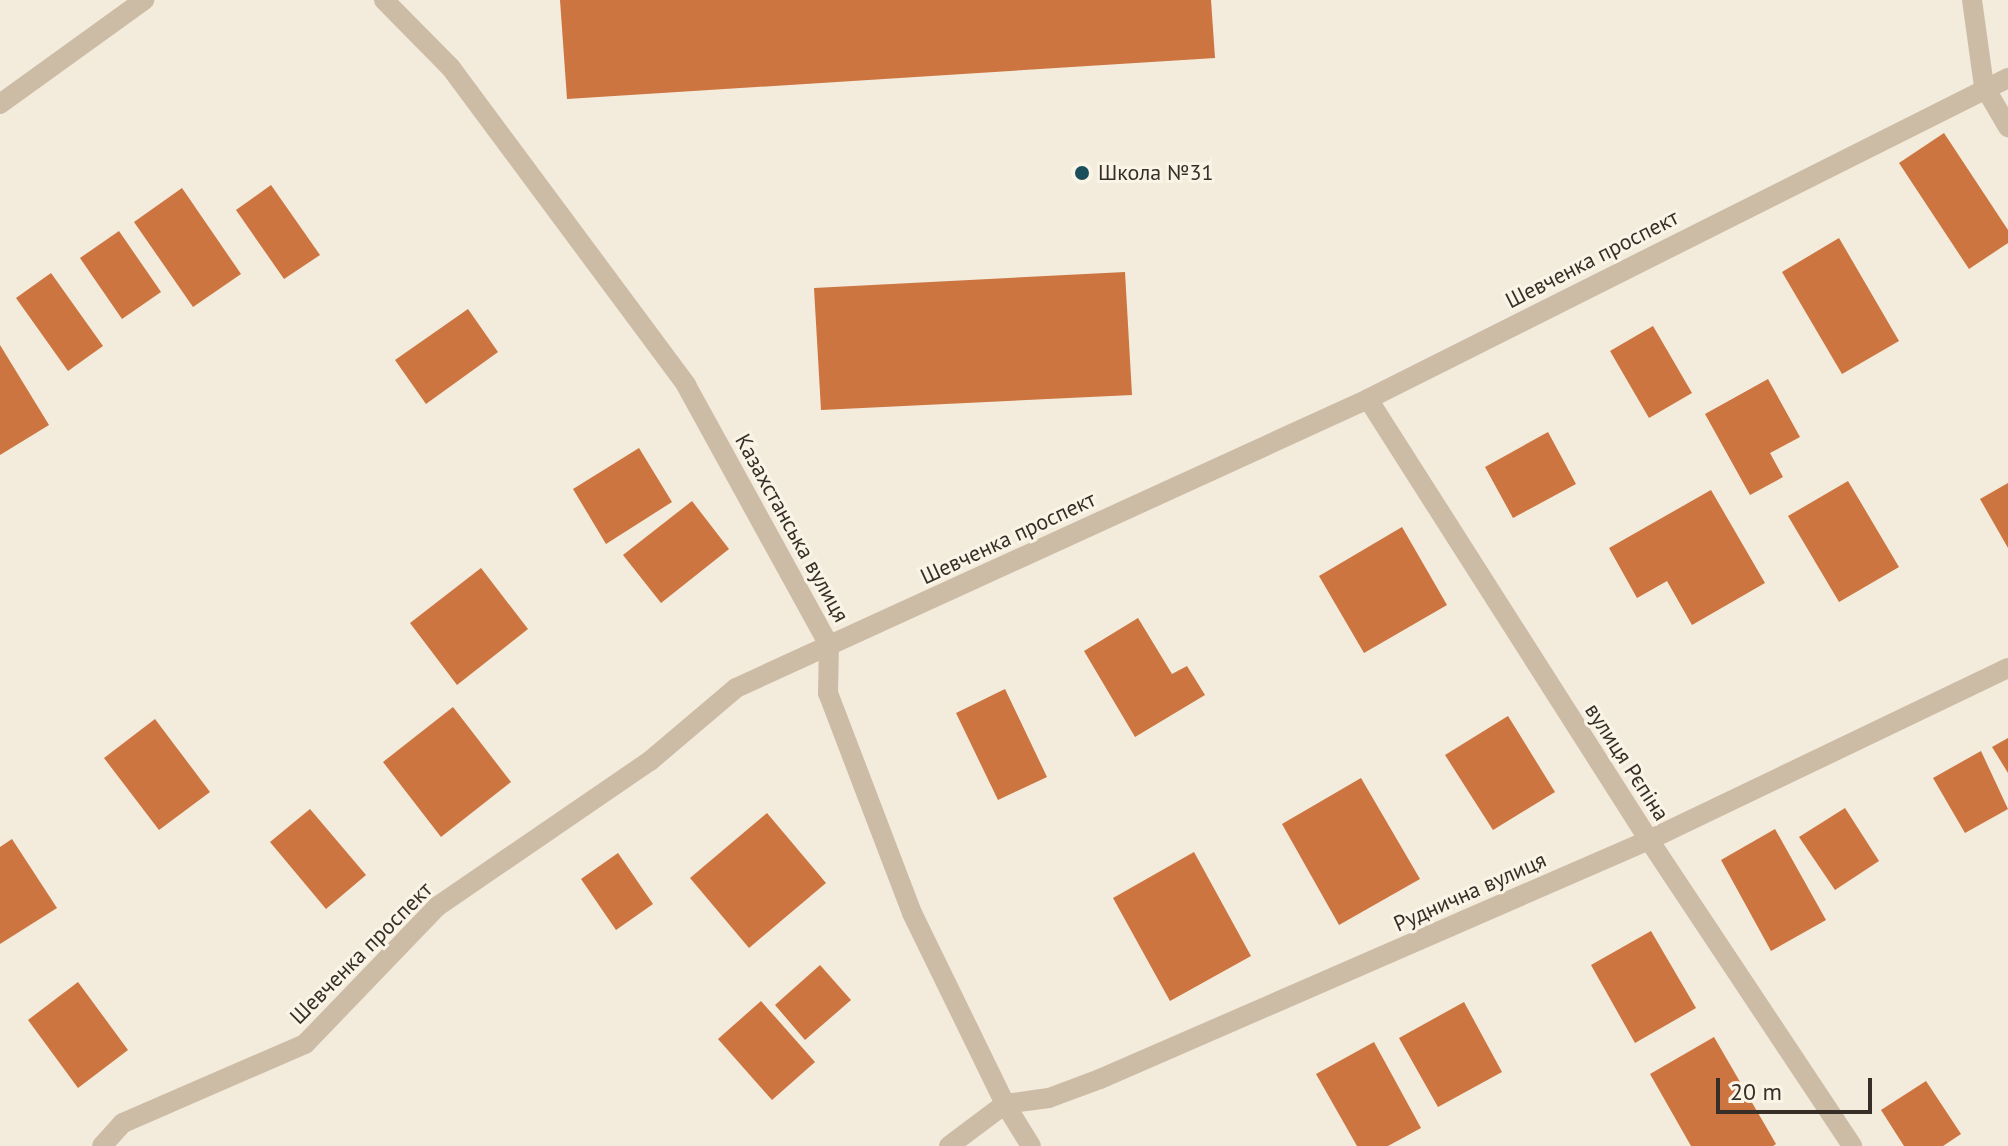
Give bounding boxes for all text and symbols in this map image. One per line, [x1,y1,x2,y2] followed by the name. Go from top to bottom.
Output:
[1098,160,1214,186] place label: Школа №31
[1073,164,1091,182] marker: Школа №31
[1501,204,1683,314] street label: Шевченка проспект
[729,429,855,627] street label: Казахстанська вулиця
[916,486,1100,590] street label: Шевченка проспект
[1579,698,1675,826] street label: вулиця Рєпіна
[1390,847,1550,937] street label: Руднична вулиця
[284,876,438,1030] street label: Шевченка проспект
[1720,1062,1876,1112] scale bar
[1730,1076,1782,1107] text: 20 m

